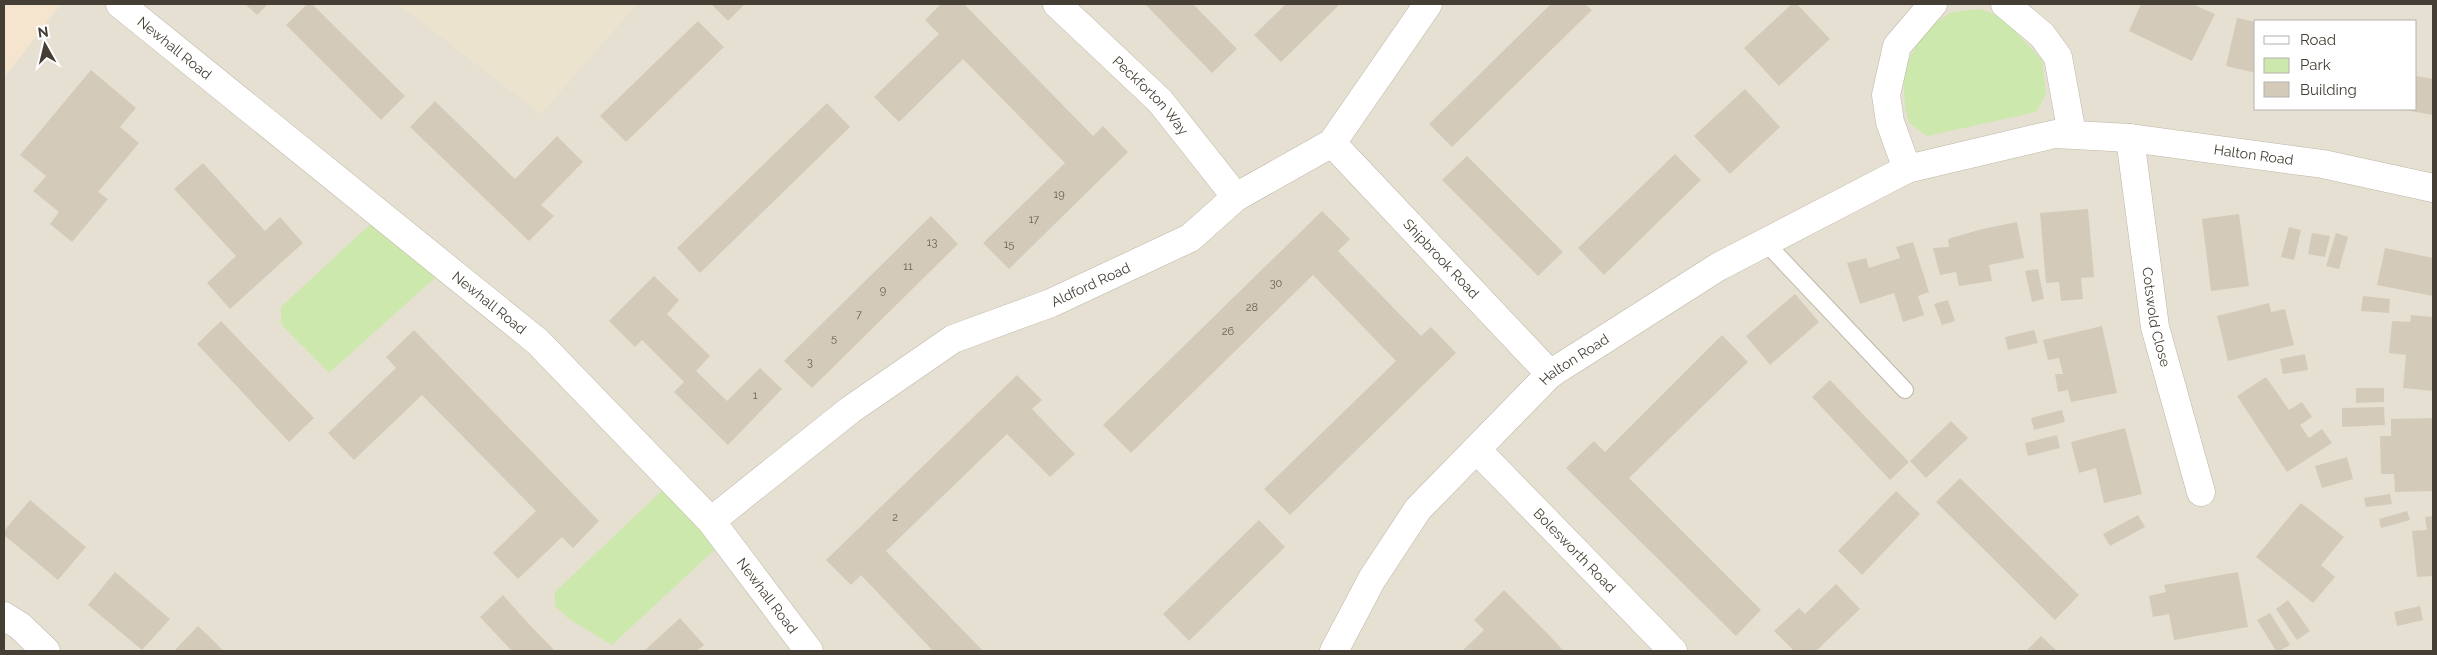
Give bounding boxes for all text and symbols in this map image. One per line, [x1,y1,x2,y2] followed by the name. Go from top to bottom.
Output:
[134,13,215,83] street label: Newhall Road
[20,20,70,70] north arrow
[2254,20,2417,110] legend
[37,23,50,41] text: N
[2300,31,2336,49] text: Road
[1110,53,1192,138] street label: Peckforton Way
[2300,56,2331,74] text: Park
[2300,81,2357,99] text: Building
[2213,141,2294,168] street label: Halton Road
[1053,188,1065,201] house number: 19
[1029,213,1039,226] house number: 17
[1400,216,1482,302] street label: Shipbrook Road
[927,236,937,249] house number: 13
[1004,238,1014,251] house number: 15
[1048,259,1133,310] street label: Aldford Road
[903,260,913,273] house number: 11
[2139,266,2174,369] street label: Cotswold Close
[449,268,530,337] street label: Newhall Road
[1270,277,1283,290] house number: 30
[880,284,886,297] house number: 9
[1246,301,1258,314] house number: 28
[856,308,862,321] house number: 7
[1222,325,1235,338] house number: 26
[1536,331,1612,388] street label: Halton Road
[831,332,837,345] house number: 5
[807,356,813,369] house number: 3
[753,389,758,402] house number: 1
[1530,505,1619,595] street label: Bolesworth Road
[892,511,898,524] house number: 2
[734,555,801,637] street label: Newhall Road

